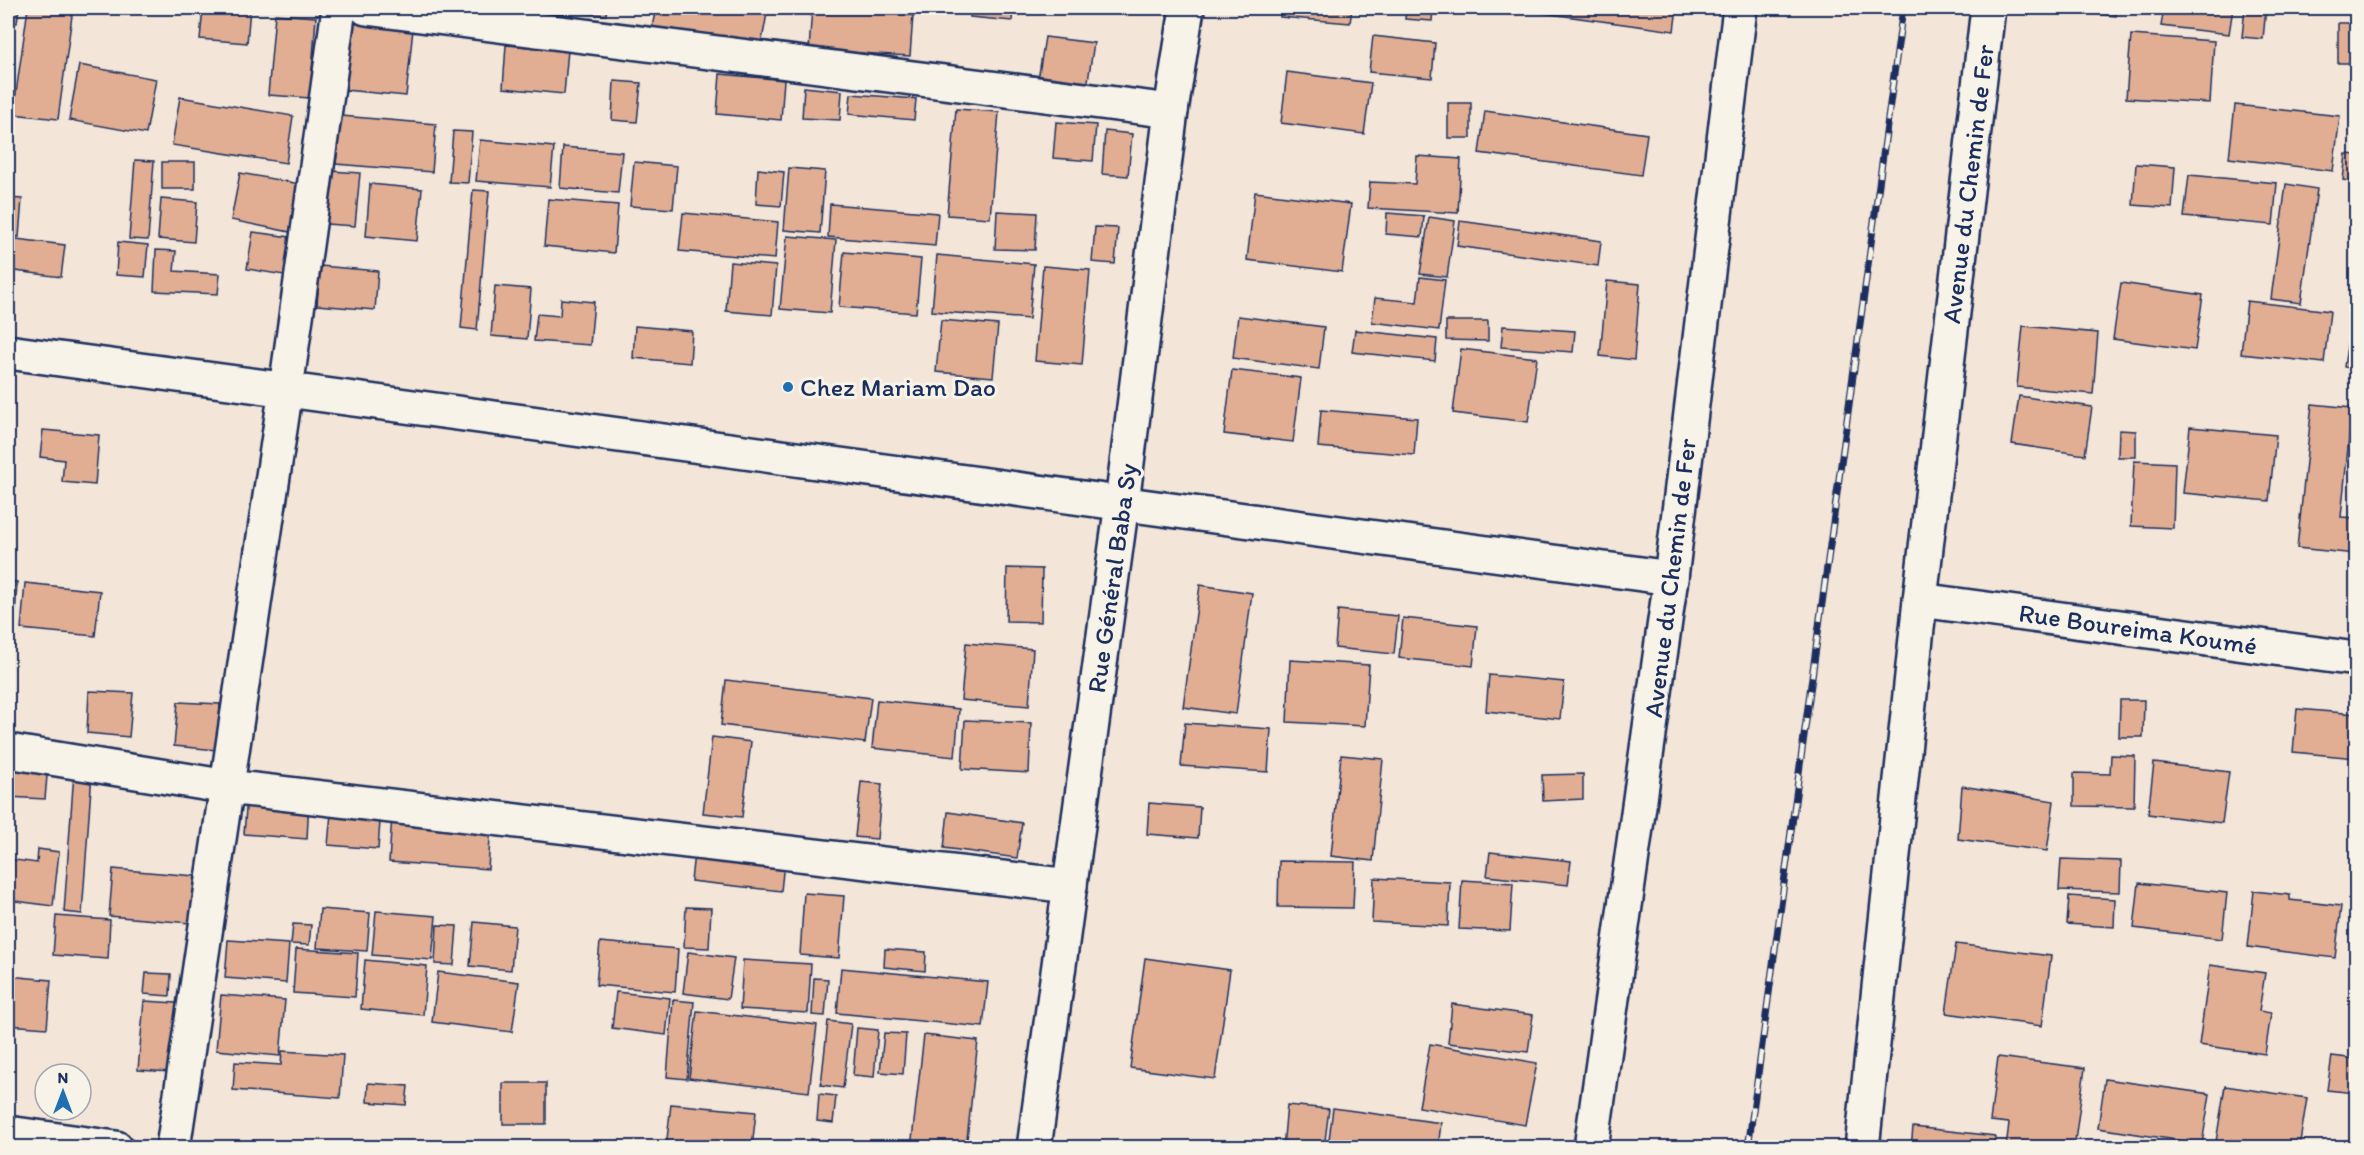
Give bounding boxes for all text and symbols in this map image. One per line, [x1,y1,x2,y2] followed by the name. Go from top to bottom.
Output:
[1935,43,2001,325] street label: Avenue du Chemin de Fer
[800,371,996,403] place label: Chez Mariam Dao
[781,380,795,394] marker: Chez Mariam Dao
[1637,437,1703,719] street label: Avenue du Chemin de Fer
[1080,461,1144,695] street label: Rue Général Baba Sy
[2017,596,2259,662] street label: Rue Boureima Koumé
[33,1062,93,1122] north arrow
[58,1068,68,1087] text: N

